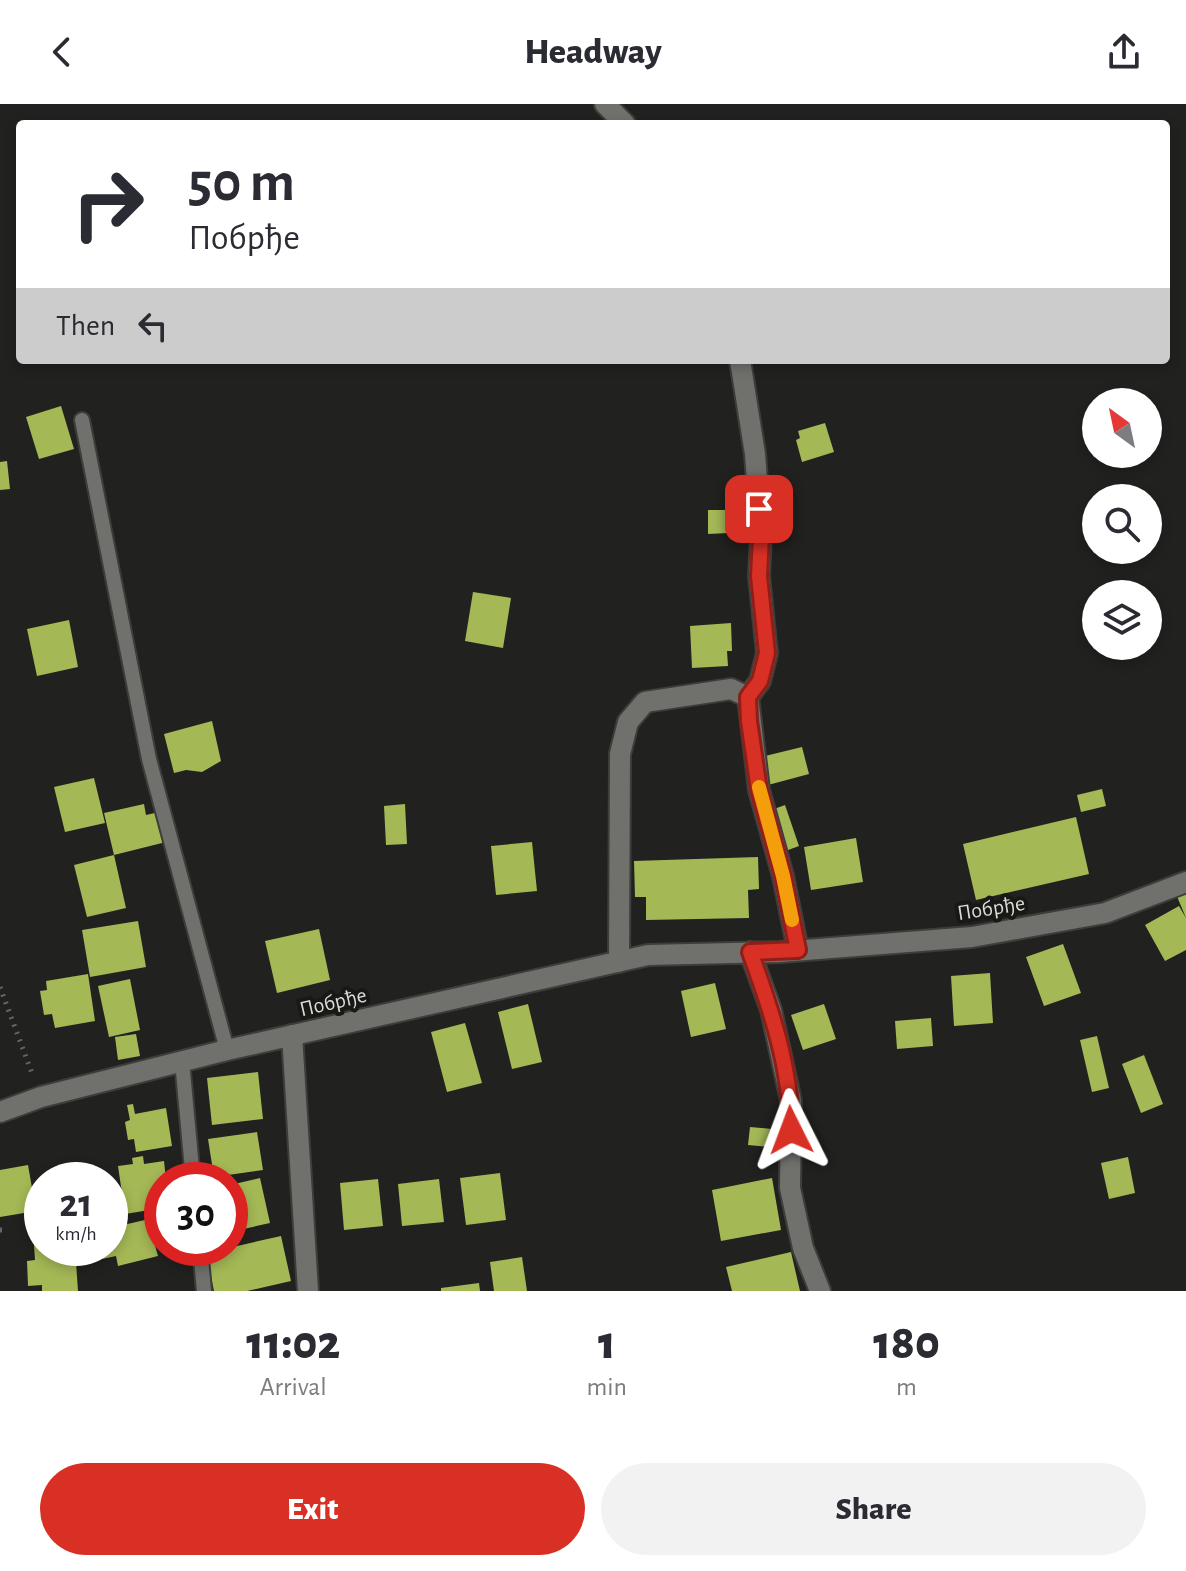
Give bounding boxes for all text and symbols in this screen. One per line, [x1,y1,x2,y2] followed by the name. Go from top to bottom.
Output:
[40,30,84,74] icon: back
[1102,30,1146,74] icon: share
[524,34,662,70] text: Headway
[56,152,160,256] icon: right
[188,155,295,211] text: 50 m
[188,220,300,256] text: Побрђе
[131,304,175,348] icon: left
[56,311,115,341] text: Then
[1082,388,1162,468] north arrow
[1082,388,1162,660] map controls
[725,475,793,543] pin
[1082,484,1162,564] button: search
[737,487,781,531] icon: arrive
[1082,580,1162,660] button: layers
[955,892,1027,924] street label: Побрђе
[297,984,369,1020] street label: Побрђе
[749,1088,833,1172] position arrow
[144,1162,248,1266] speed limit sign: 30
[59,1184,93,1224] text: 21
[55,1224,97,1244] text: km/h
[246,1320,340,1368] text: 11:02
[598,1320,616,1368] text: 1
[873,1320,940,1368] text: 180
[260,1374,327,1400] text: Arrival
[586,1374,627,1400] text: min
[896,1374,917,1400] text: m
[40,1463,585,1555] button: Exit
[601,1463,1146,1555] button: Share

